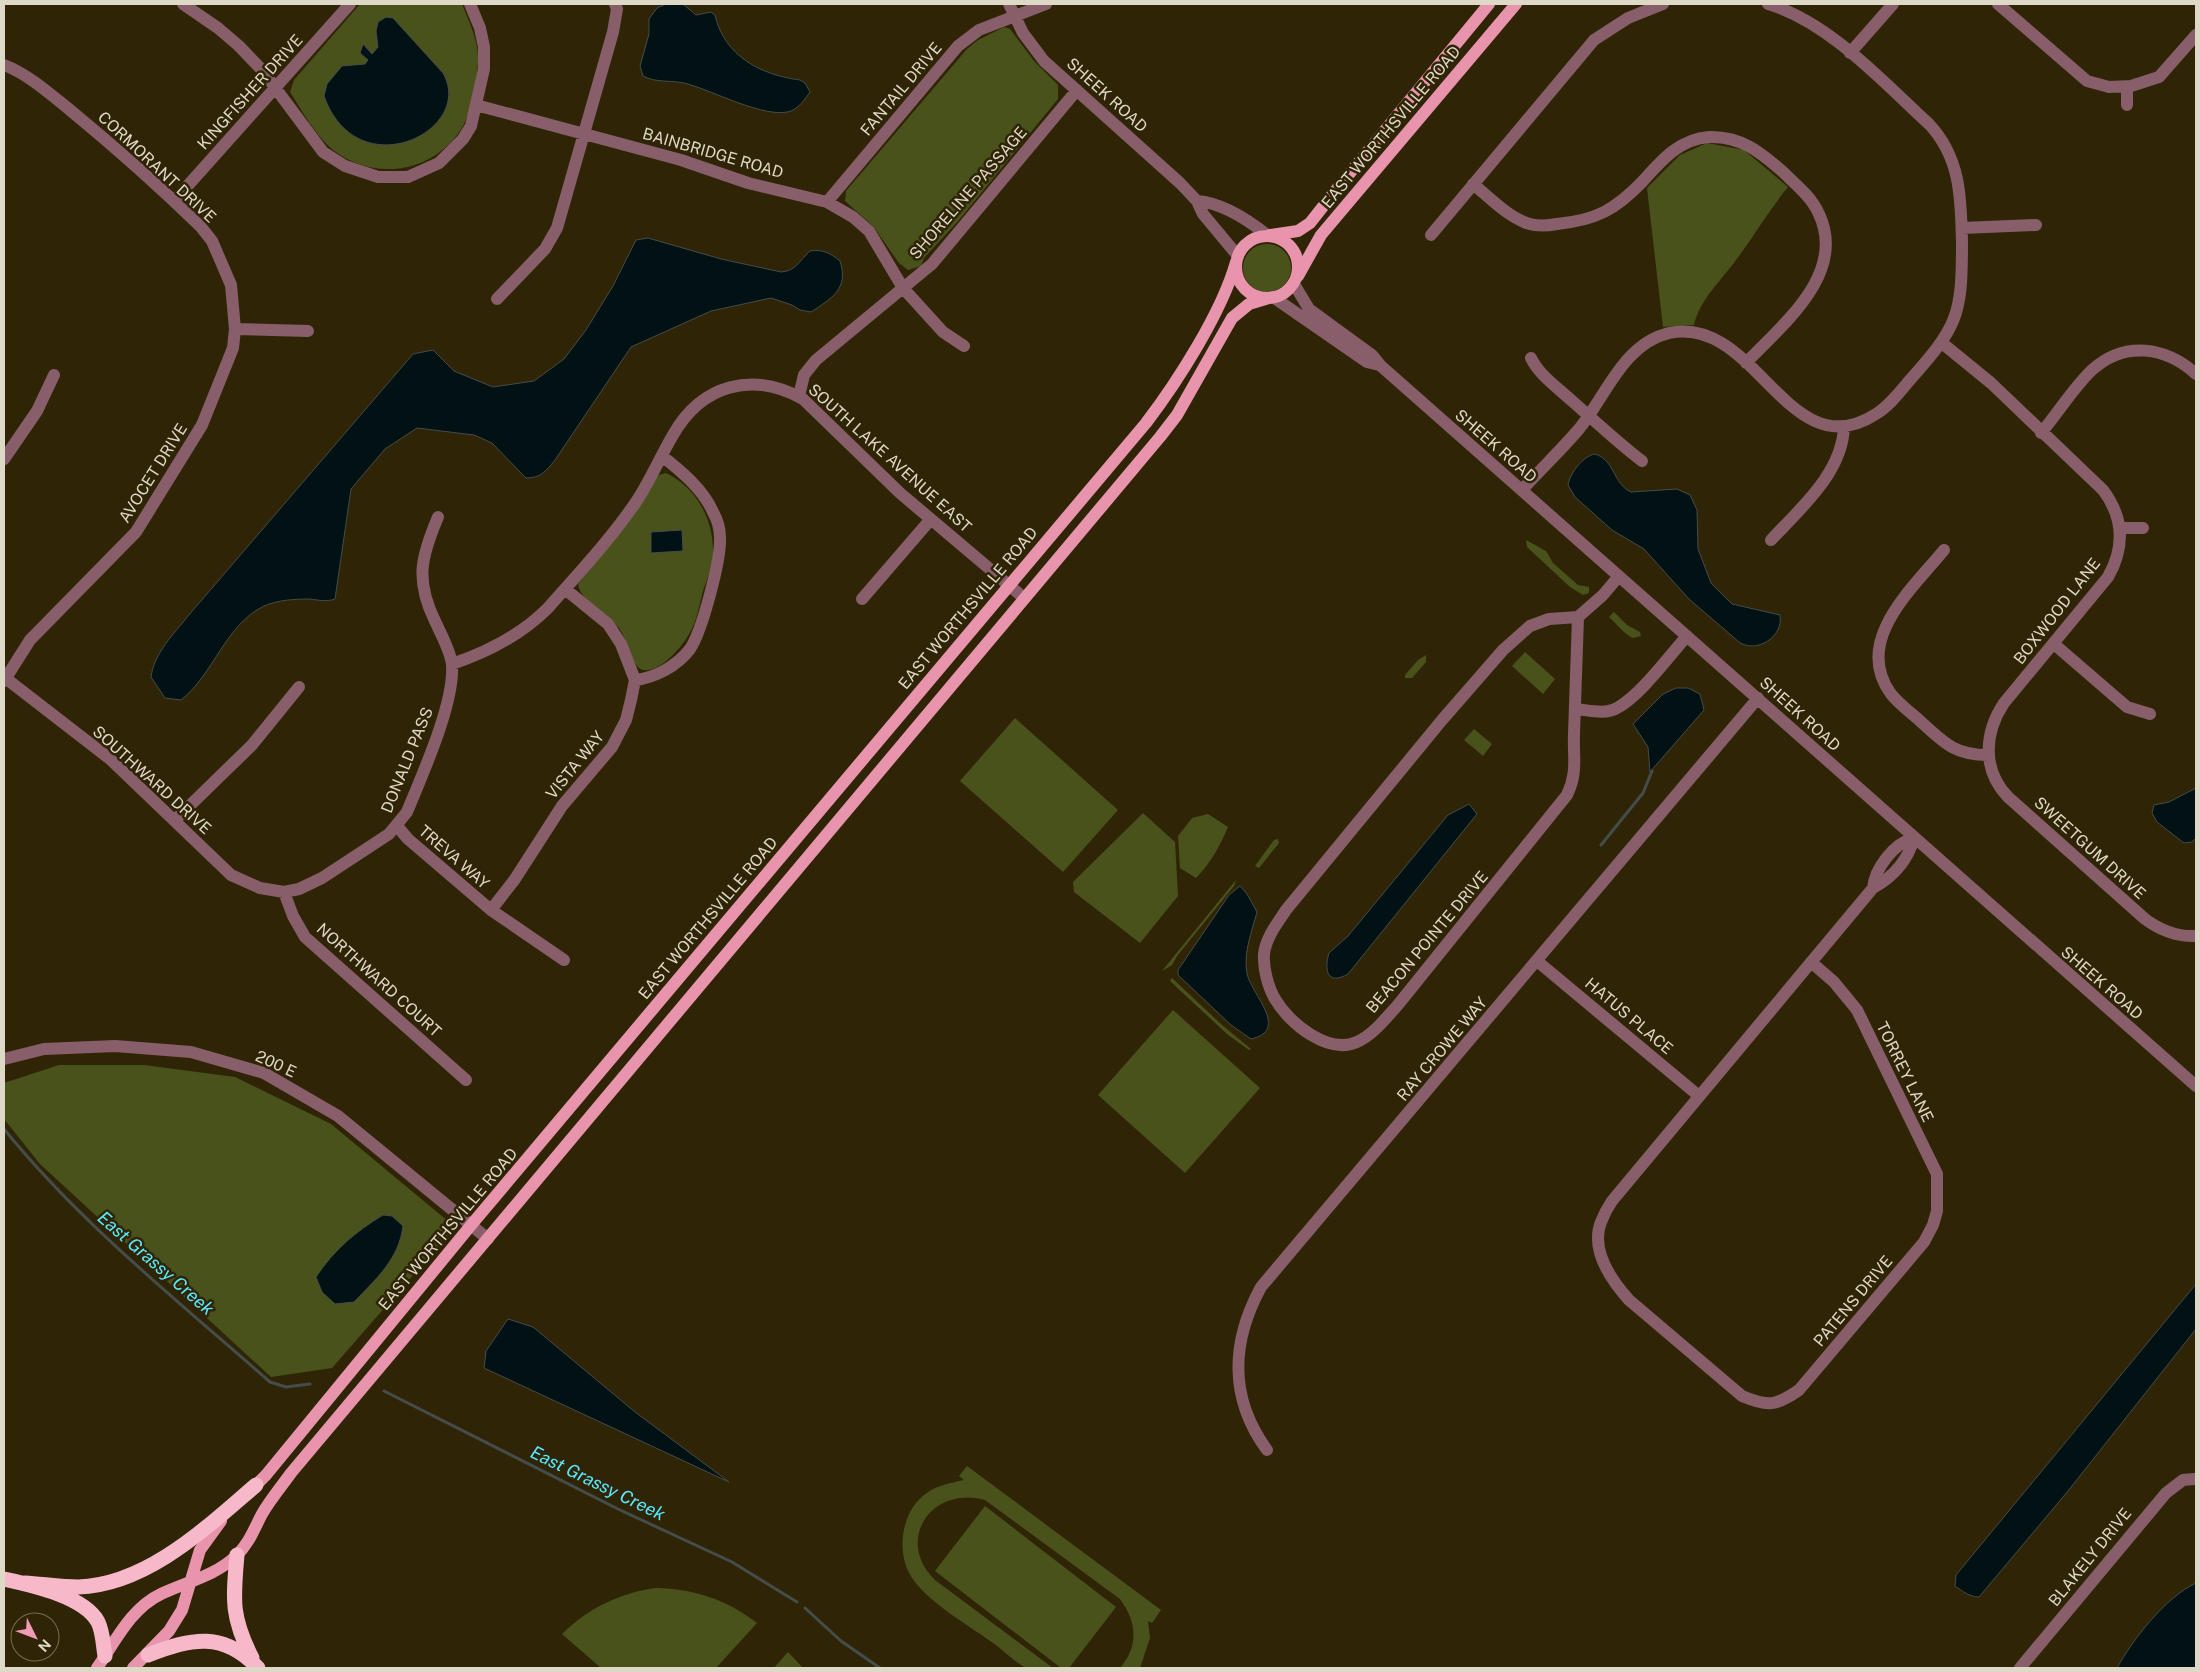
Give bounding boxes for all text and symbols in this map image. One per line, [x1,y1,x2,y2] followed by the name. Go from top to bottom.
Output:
[193,31,307,153] street label: KINGFISHER DRIVE
[856,38,946,140] street label: FANTAIL DRIVE
[1318,42,1464,212] street label: EAST WORTHSVILLE ROAD
[1063,54,1151,136] street label: SHEEK ROAD
[94,107,220,227] street label: CORMORANT DRIVE
[905,123,1031,263] street label: SHORELINE PASSAGE
[640,124,786,182] street label: BAINBRIDGE ROAD
[805,380,976,537] street label: SOUTH LAKE AVENUE EAST
[1451,405,1541,487] street label: SHEEK ROAD
[115,420,191,526] street label: AVOCET DRIVE
[895,523,1041,693] street label: EAST WORTHSVILLE ROAD
[2010,554,2104,668] street label: BOXWOOD LANE
[1756,673,1844,755] street label: SHEEK ROAD
[377,704,437,816] street label: DONALD PASS
[89,722,215,838] street label: SOUTHWARD DRIVE
[542,727,608,803] street label: VISTA WAY
[2030,793,2150,903] street label: SWEETGUM DRIVE
[415,821,493,893] street label: TREVA WAY
[635,833,781,1003] street label: EAST WORTHSVILLE ROAD
[1362,867,1492,1017] street label: BEACON POINTE DRIVE
[313,919,445,1041] street label: NORTHWARD COURT
[2057,942,2147,1024] street label: SHEEK ROAD
[1581,974,1677,1058] street label: HATUS PLACE
[1393,993,1491,1105] street label: RAY CROWE WAY
[1873,1019,1937,1125] street label: TORREY LANE
[253,1046,299,1082] street label: 200 E
[375,1144,521,1314] street label: EAST WORTHSVILLE ROAD
[94,1207,219,1319] water label: East Grassy Creek
[1810,1252,1896,1350] street label: PATENS DRIVE
[527,1441,669,1525] water label: East Grassy Creek
[2045,1504,2135,1610] street label: BLAKELY DRIVE
[10,1612,60,1662] north arrow
[35,1636,54,1655] text: N

